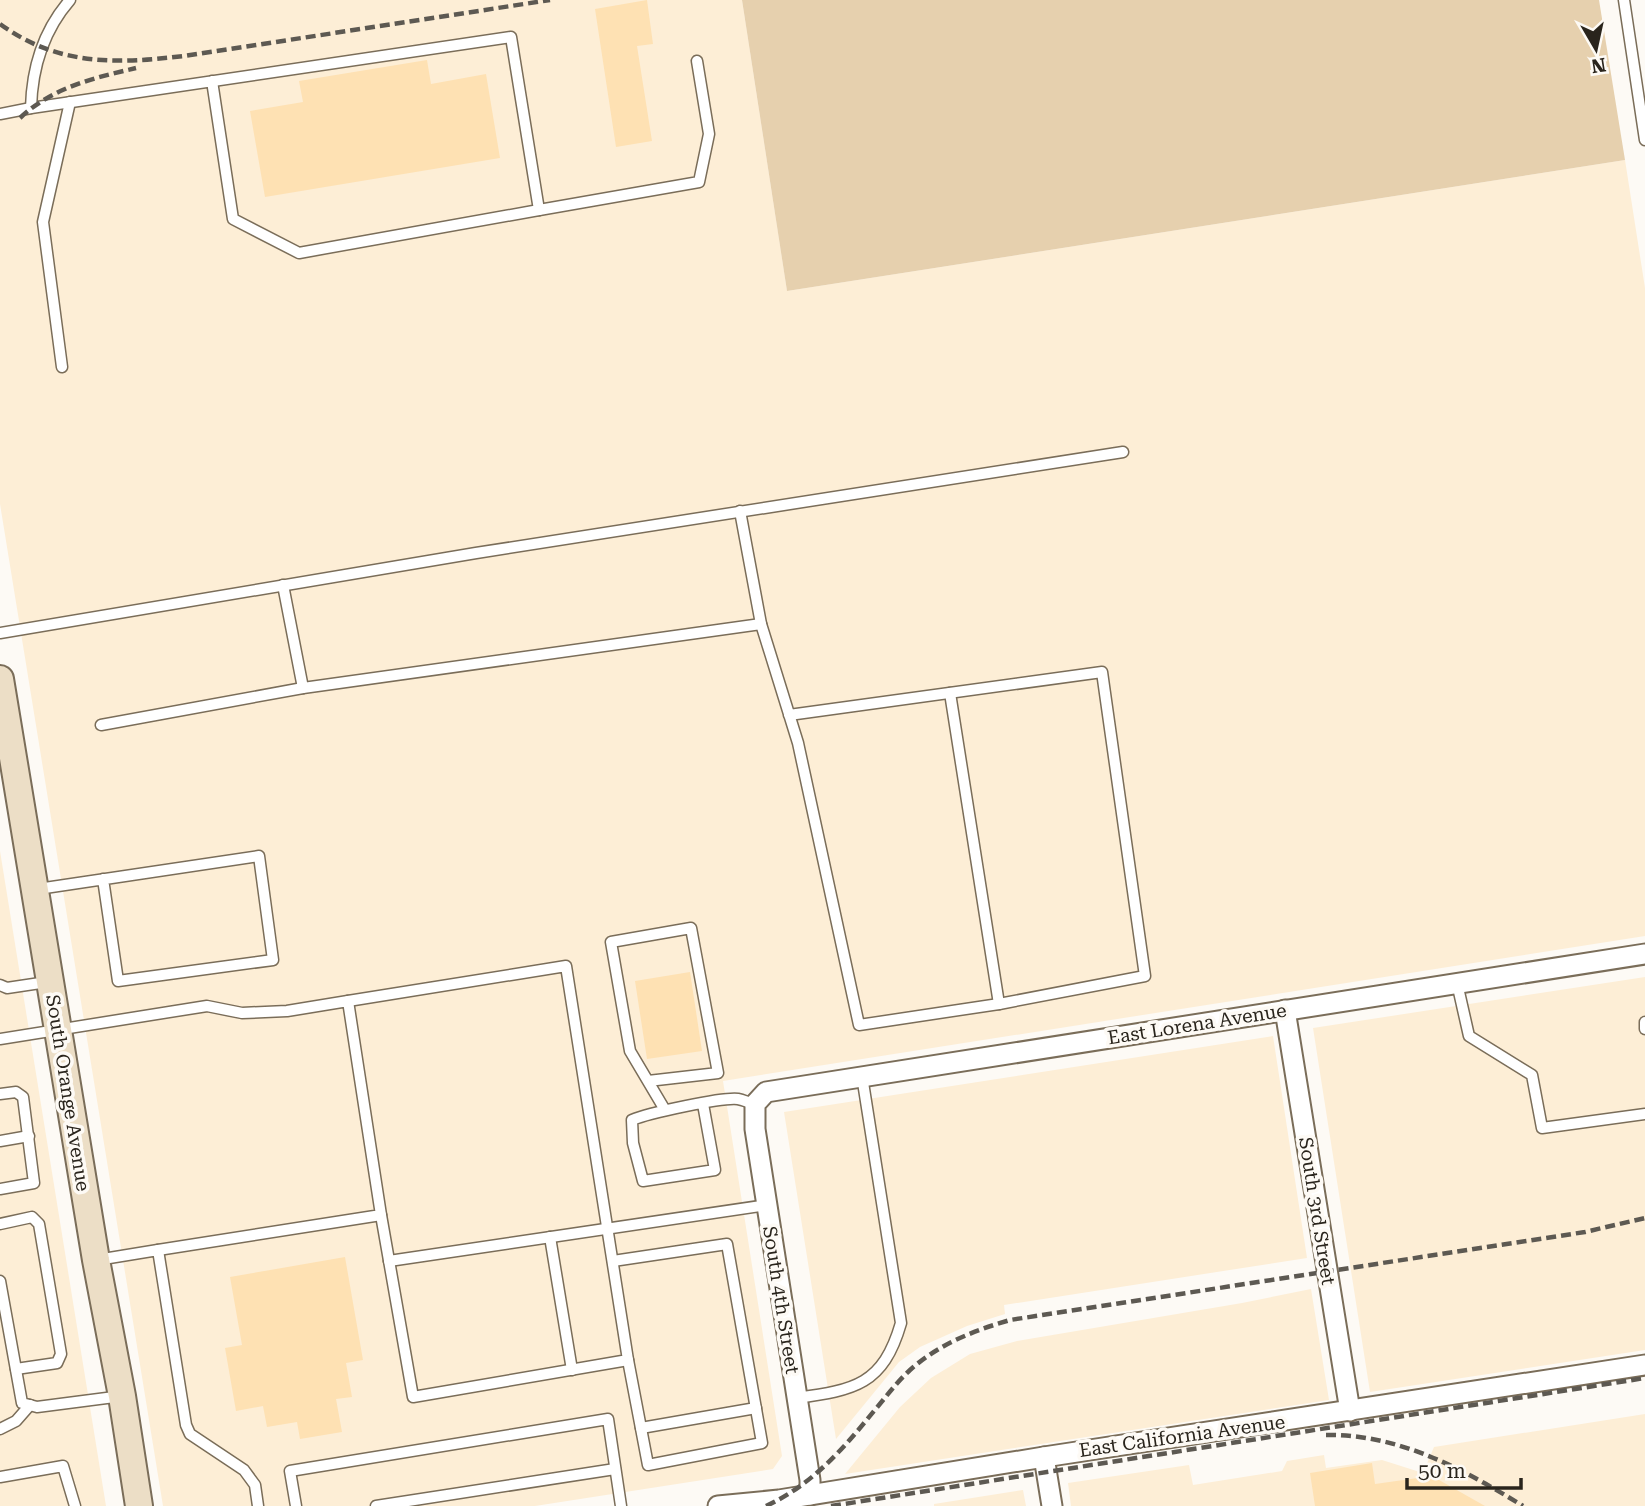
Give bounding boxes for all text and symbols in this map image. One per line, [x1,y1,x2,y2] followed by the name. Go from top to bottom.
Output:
[1561,14,1631,84] north arrow
[1589,53,1608,78] text: N
[41,993,95,1193] street label: South Orange Avenue
[1106,999,1288,1049] street label: East Lorena Avenue
[1294,1135,1340,1287] street label: South 3rd Street
[758,1225,804,1375] street label: South 4th Street
[1078,1410,1286,1462] street label: East California Avenue
[1407,1446,1521,1490] scale bar
[1418,1459,1466,1483] text: 50 m

